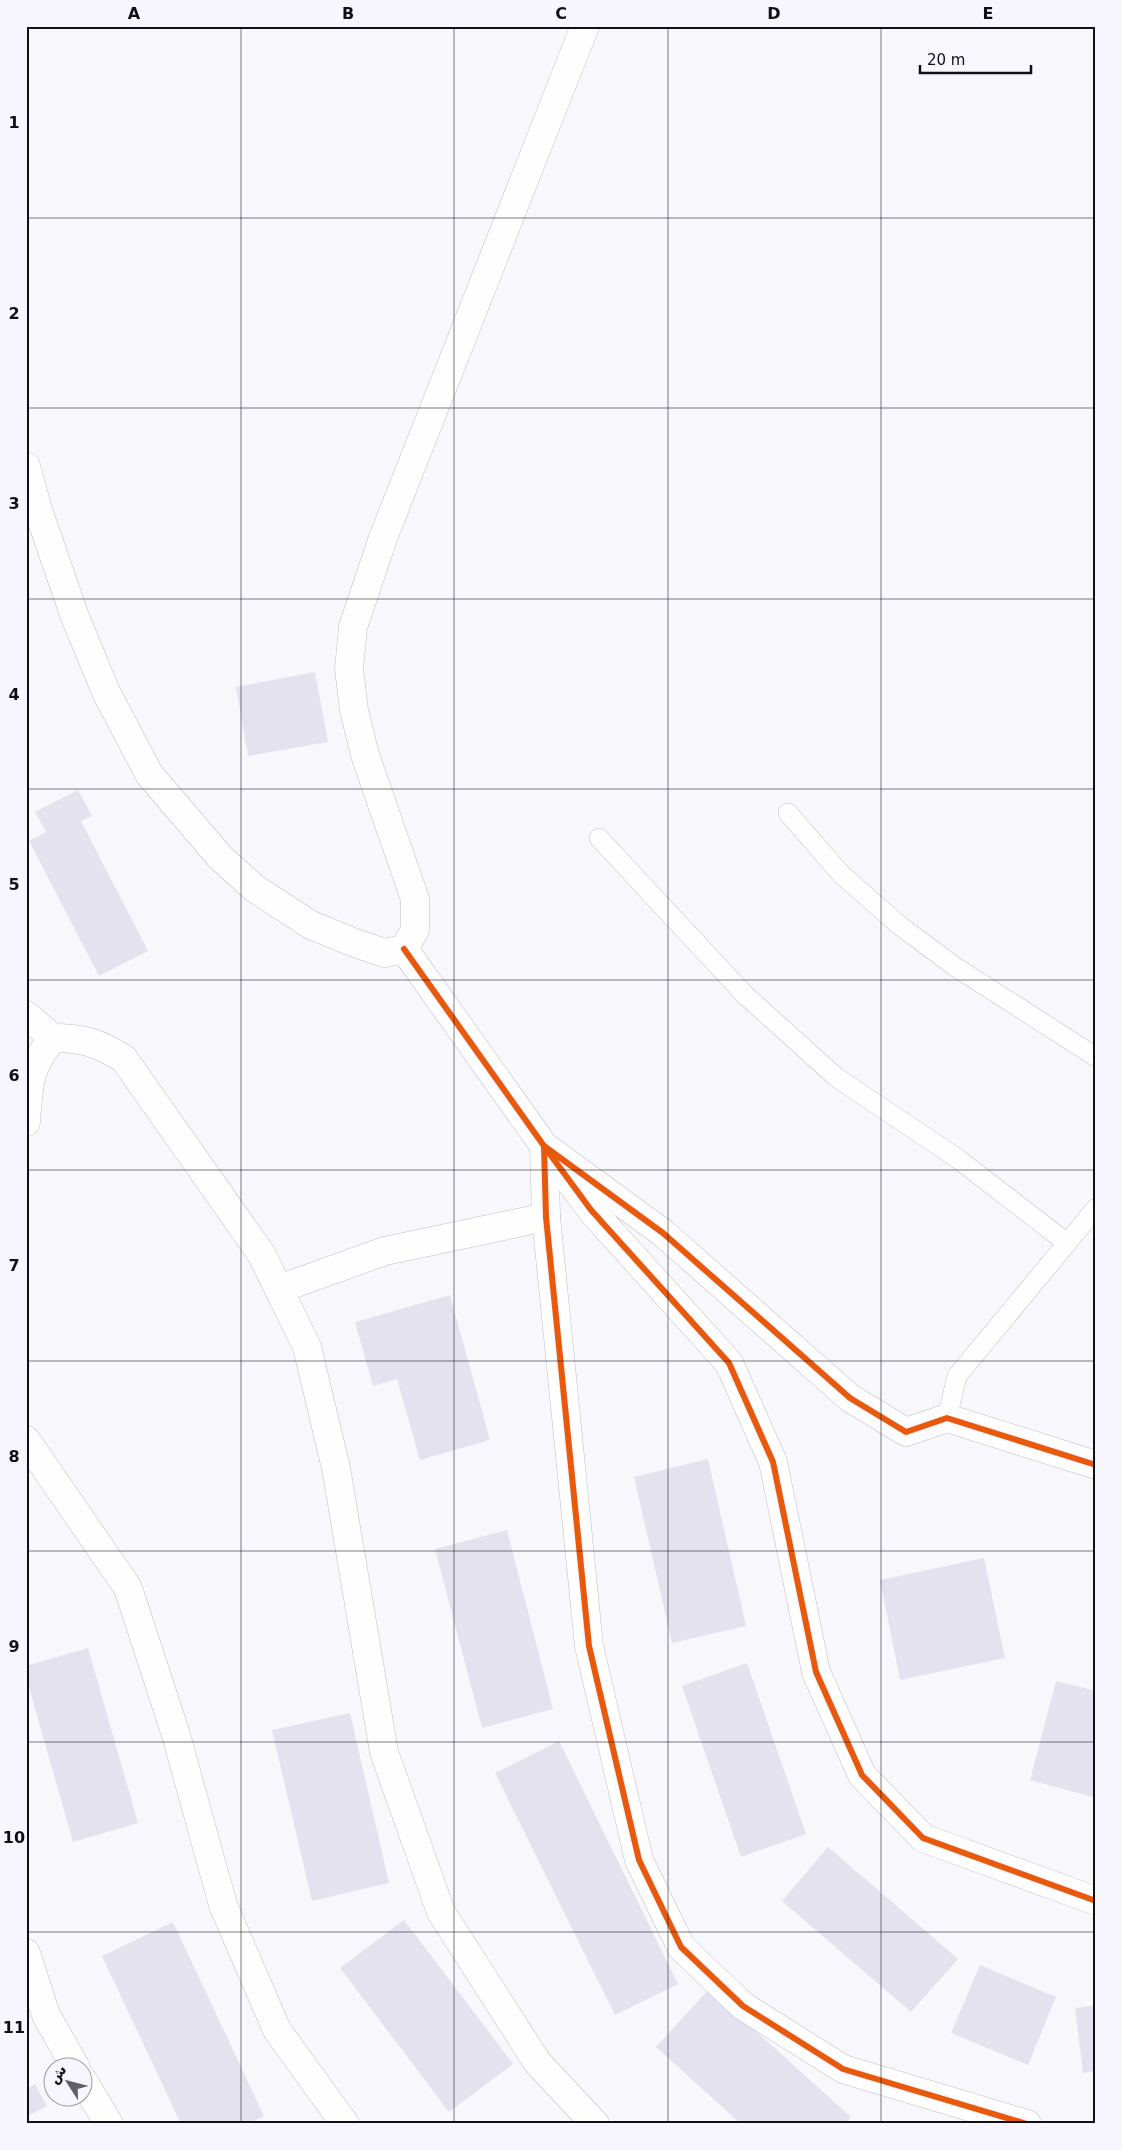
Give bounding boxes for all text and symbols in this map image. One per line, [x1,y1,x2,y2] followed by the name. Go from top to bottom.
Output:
[128,4,141,23] text: A
[342,4,354,23] text: B
[555,4,567,23] text: C
[767,4,781,23] text: D
[983,4,993,23] text: E
[920,42,1031,74] scale bar
[927,51,965,69] text: 20 m
[8,113,20,132] text: 1
[8,304,20,323] text: 2
[8,494,20,513] text: 3
[8,685,20,704] text: 4
[8,875,20,894] text: 5
[8,1066,20,1085] text: 6
[8,1256,20,1275] text: 7
[8,1447,20,1466] text: 8
[8,1637,20,1656] text: 9
[3,1828,25,1847] text: 10
[3,2018,25,2037] text: 11
[42,2058,92,2108] north arrow
[45,2062,70,2087] text: ش

